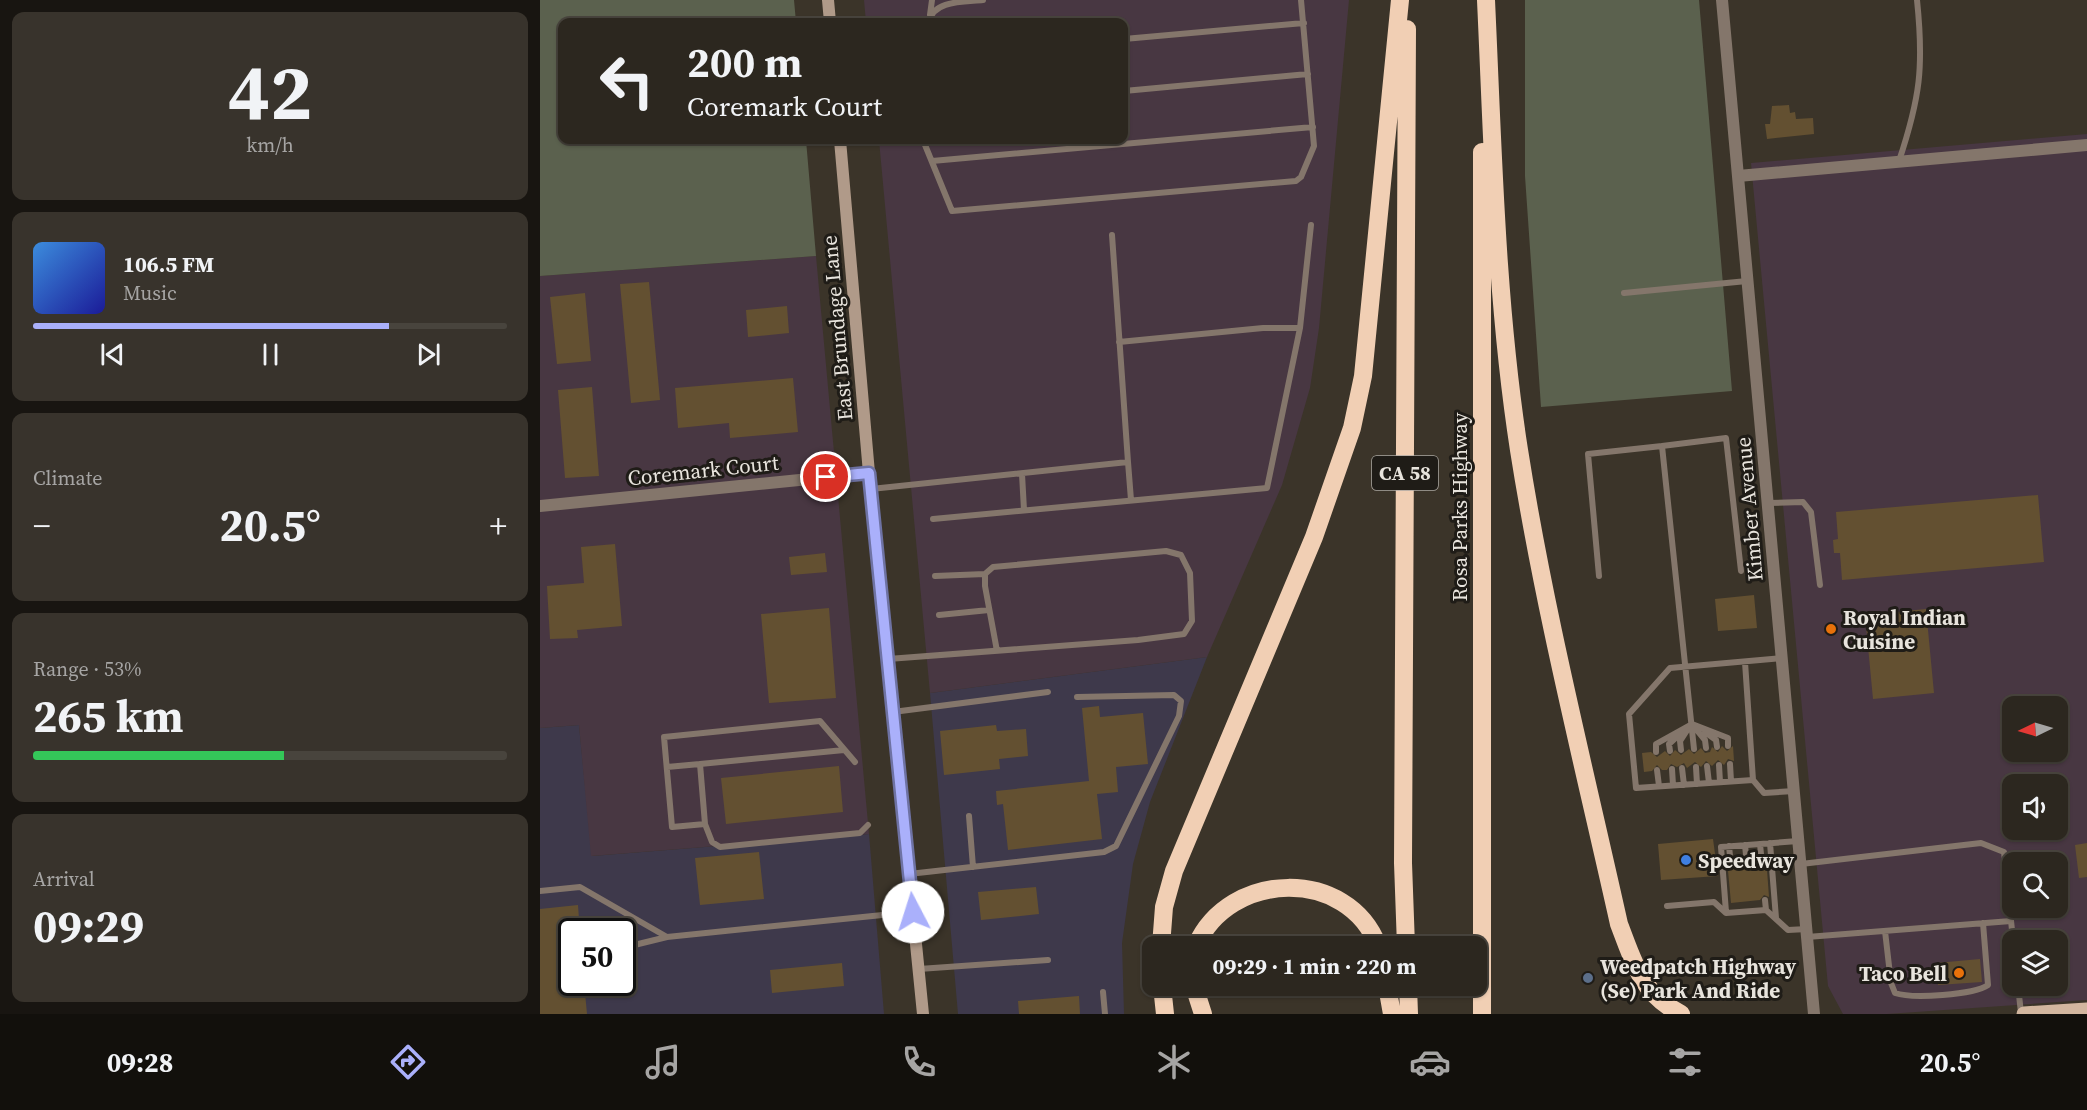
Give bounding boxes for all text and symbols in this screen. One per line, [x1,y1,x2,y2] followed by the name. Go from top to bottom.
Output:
[687,33,802,91] text: 200 m
[228,38,312,145] text: 42
[588,42,666,120] icon: left
[687,88,882,125] text: Coremark Court
[246,131,294,159] text: km/h
[814,234,860,422] street label: East Brundage Lane
[123,249,214,279] text: 106.5 FM
[123,279,177,307] text: Music
[96,338,129,371] icon: previous
[254,338,287,371] icon: pause
[412,338,445,371] icon: next
[1445,412,1474,601] street label: Rosa Parks Highway
[1728,436,1770,582] street label: Kimber Avenue
[626,448,780,492] street label: Coremark Court
[800,451,851,502] pin
[1372,456,1438,490] road number: CA 58
[809,460,842,493] icon: arrive
[33,464,102,492] text: Climate
[219,494,321,556] text: 20.5°
[33,503,51,548] text: −
[490,503,507,548] text: +
[1843,603,1966,656] place label: Royal Indian Cuisine
[1824,622,1838,636] marker: Royal Indian Cuisine
[33,655,142,683] text: Range · 53%
[33,685,184,747] text: 265 km
[2002,696,2068,762] north arrow
[2002,696,2068,996] map controls
[2002,774,2068,840] button: sound
[1698,846,1795,875] place label: Speedway
[2002,852,2068,918] button: search
[1679,853,1693,867] marker: Speedway
[33,865,95,893] text: Arrival
[881,880,945,944] position arrow
[33,895,144,957] text: 09:29
[558,918,636,996] speed limit sign: 50
[2002,930,2068,996] button: layers
[1213,951,1416,981] text: 09:29 · 1 min · 220 m
[1600,952,1797,1005] place label: Weedpatch Highway (Se) Park And Ride
[1859,959,1947,988] place label: Taco Bell
[1952,966,1966,980] marker: Taco Bell
[1581,971,1595,985] marker: Weedpatch Highway (Se) Park And Ride
[387,1041,429,1083] icon: directions
[642,1041,684,1083] icon: music
[898,1041,940,1083] icon: phone
[1153,1041,1195,1083] icon: climate
[1409,1041,1451,1083] icon: car
[1664,1041,1706,1083] icon: filters
[107,1044,173,1081] text: 09:28
[1919,1044,1980,1081] text: 20.5°

